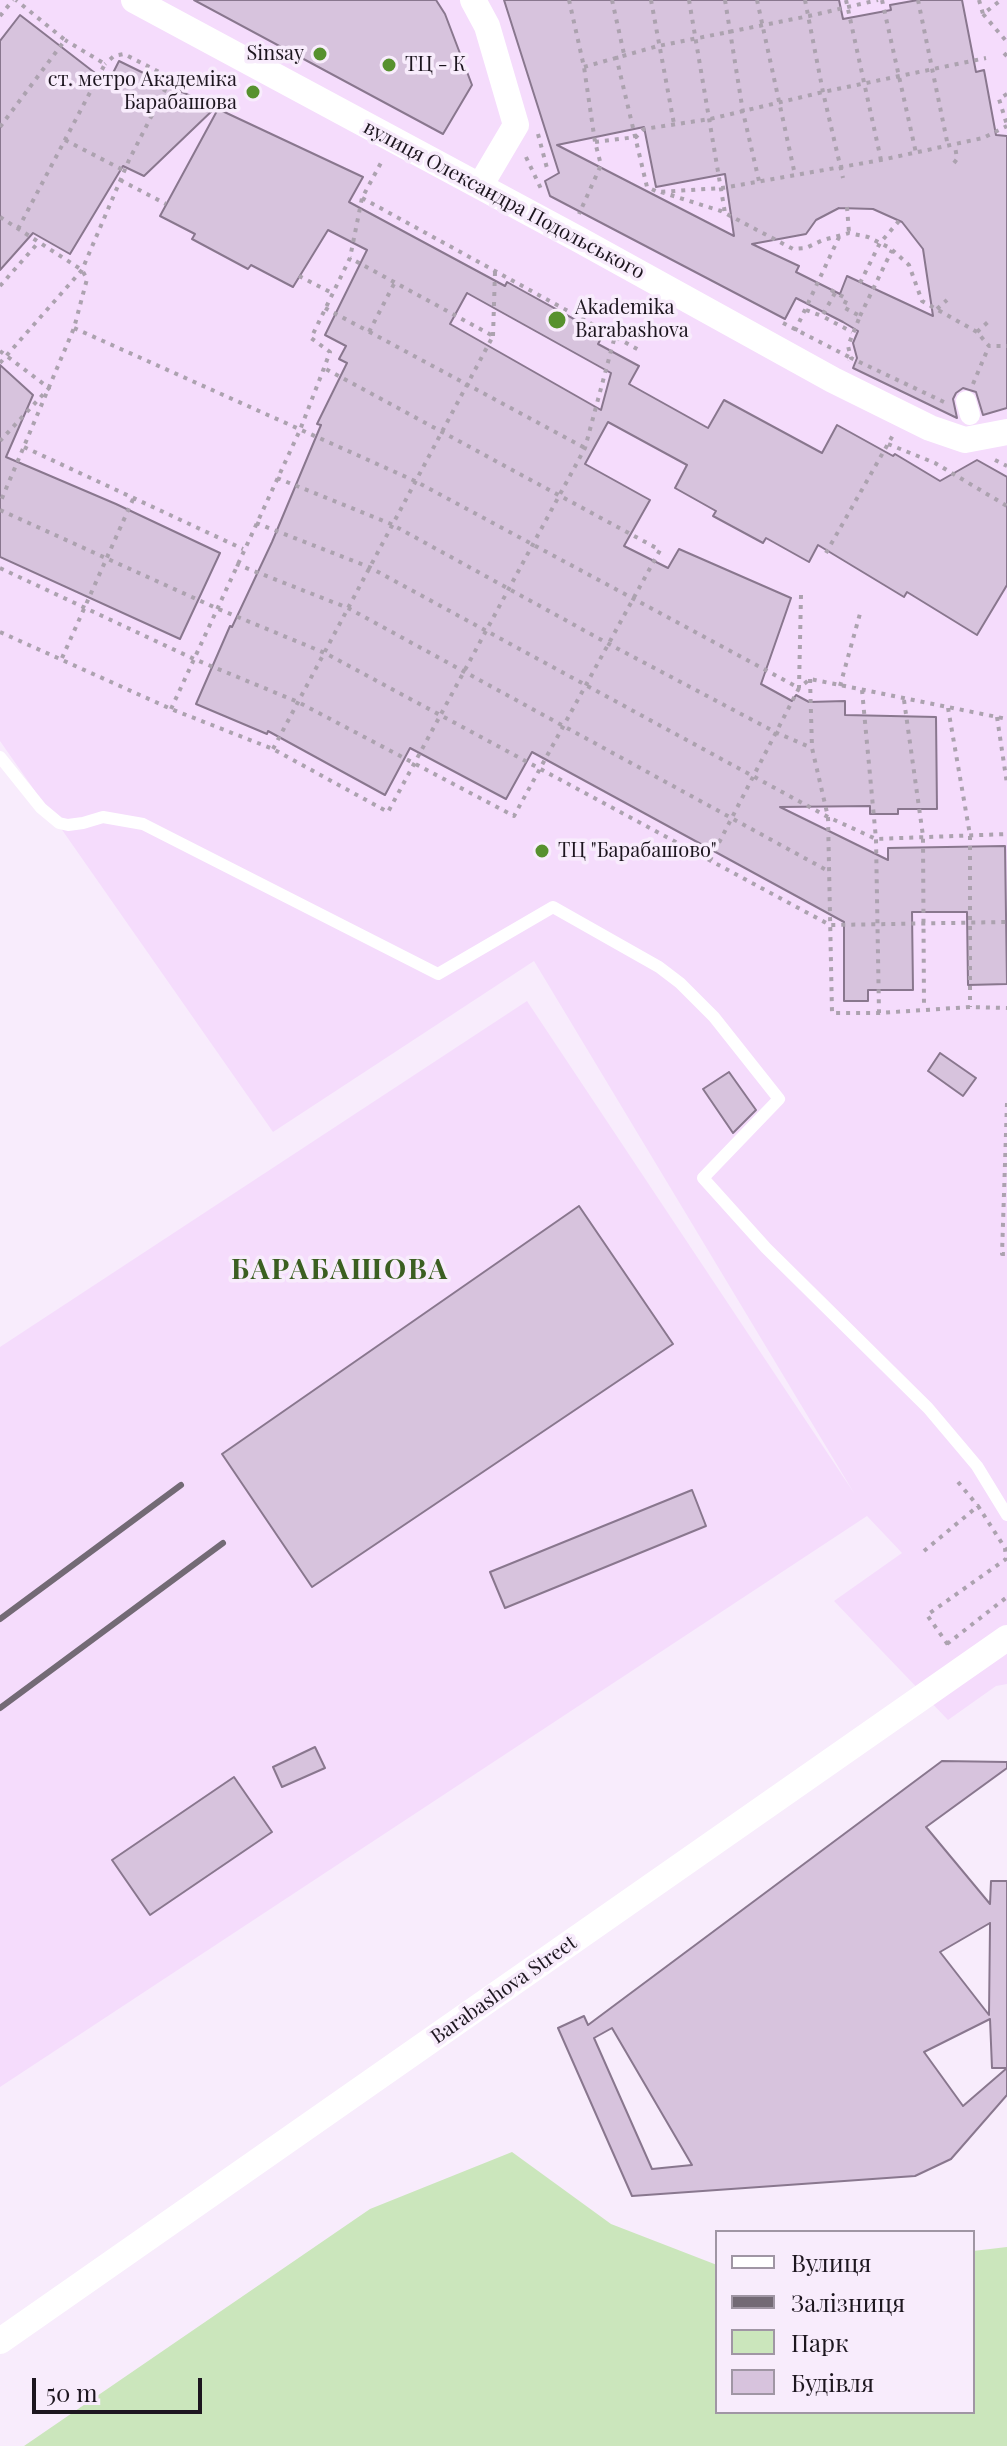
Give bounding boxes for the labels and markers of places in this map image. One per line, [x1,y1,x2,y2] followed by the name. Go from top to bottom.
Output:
[247,42,304,66] place label: Sinsay
[311,45,329,63] marker: Sinsay
[405,53,466,77] place label: ТЦ - К
[380,56,398,74] marker: ТЦ - К
[48,68,237,115] place label: ст. метро Академіка Барабашова
[244,83,262,101] marker: ст. метро Академіка Барабашова
[575,296,689,343] place label: Akademіka Barabashova
[546,309,568,331] marker: Akademіka Barabashova
[558,839,717,863] place label: ТЦ "Барабашово"
[533,842,551,860] marker: ТЦ "Барабашово"

